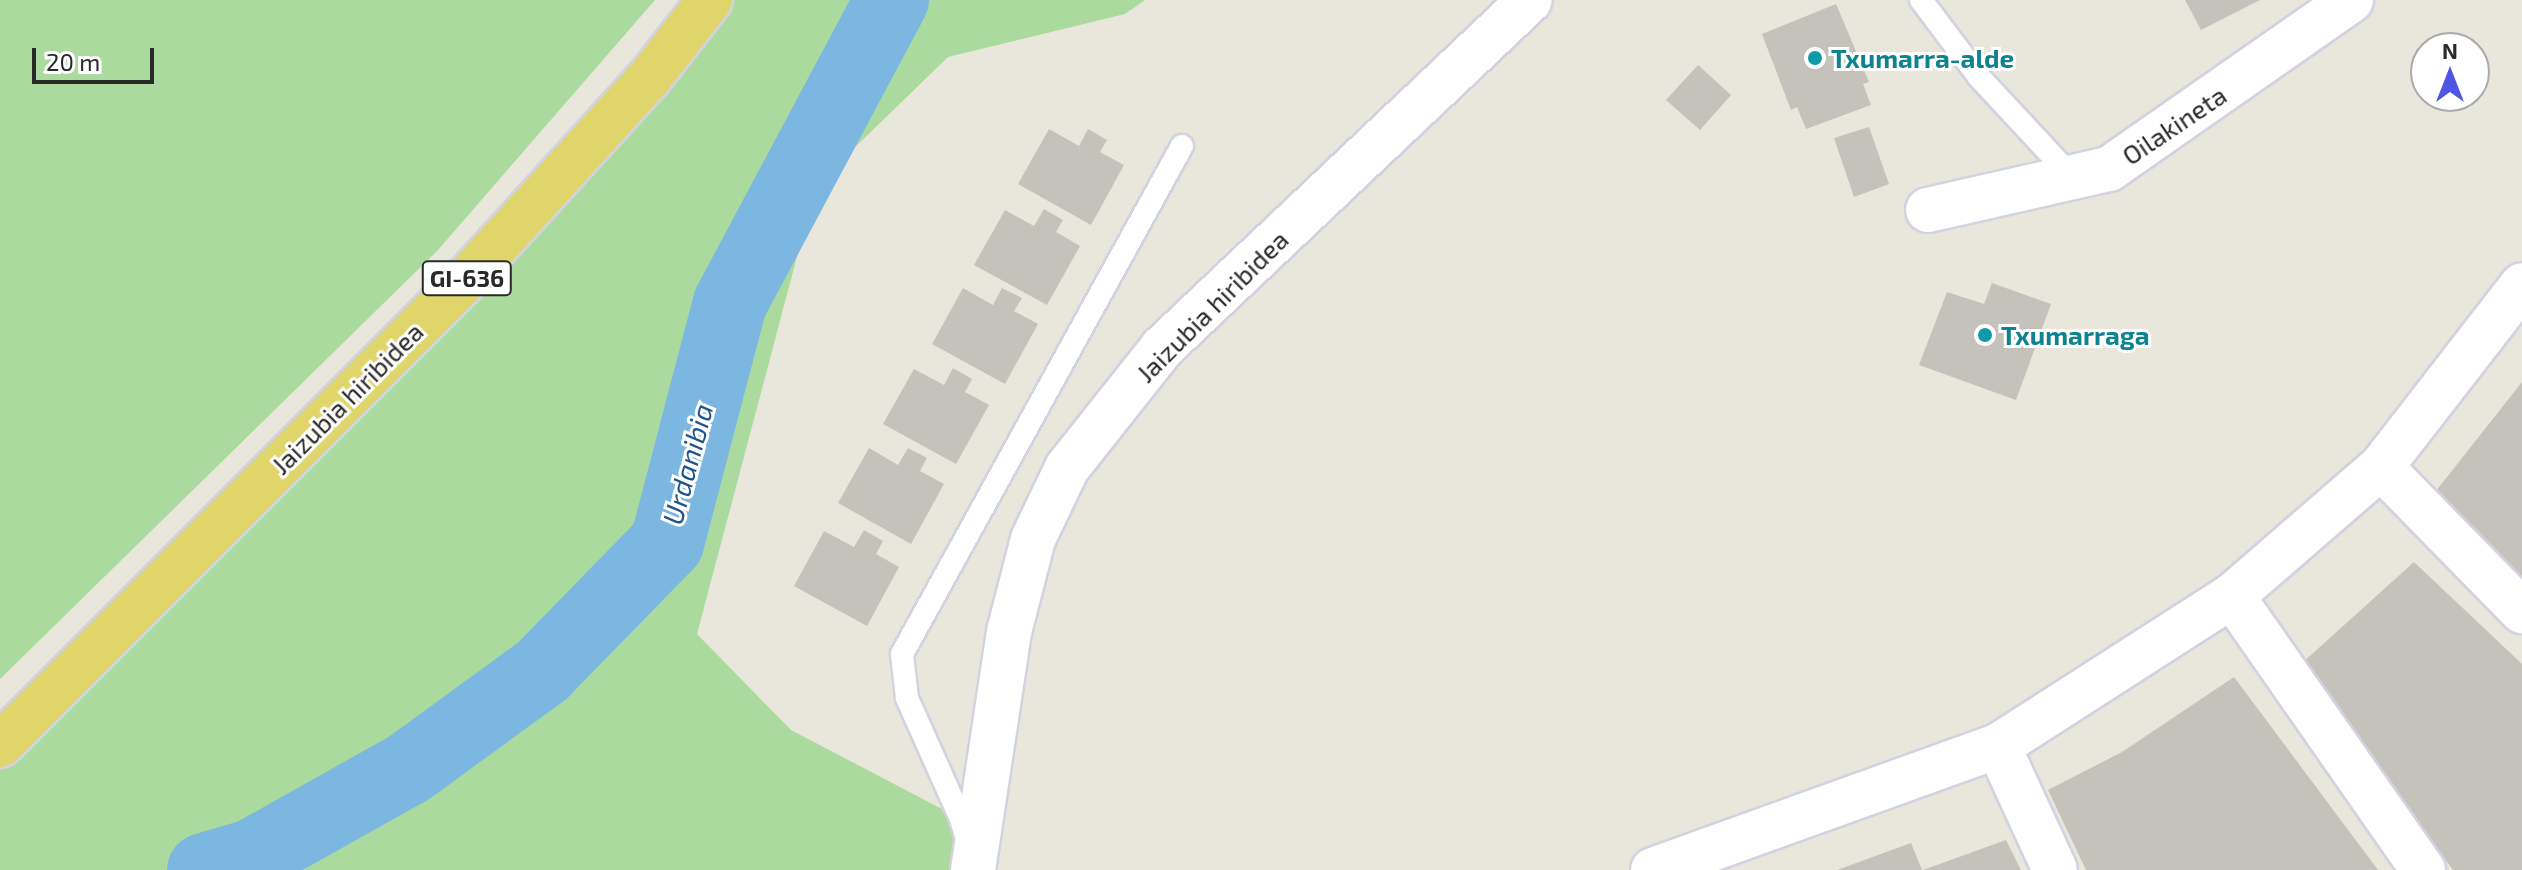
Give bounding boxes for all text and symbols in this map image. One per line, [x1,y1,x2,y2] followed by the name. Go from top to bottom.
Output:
[36,32,158,82] scale bar
[2410,32,2490,112] north arrow
[2442,37,2458,63] text: N
[1831,42,2014,74] place label: Txumarra-alde
[46,47,100,76] text: 20 m
[1806,49,1824,67] marker: Txumarra-alde
[2116,79,2232,171] street label: Oilakineta
[1130,224,1294,388] street label: Jaizubia hiribidea
[421,258,513,298] road number: GI-636
[265,316,429,480] street label: Jaizubia hiribidea
[2001,319,2150,351] place label: Txumarraga
[1976,326,1994,344] marker: Txumarraga
[655,400,719,528] water label: Urdanibia

